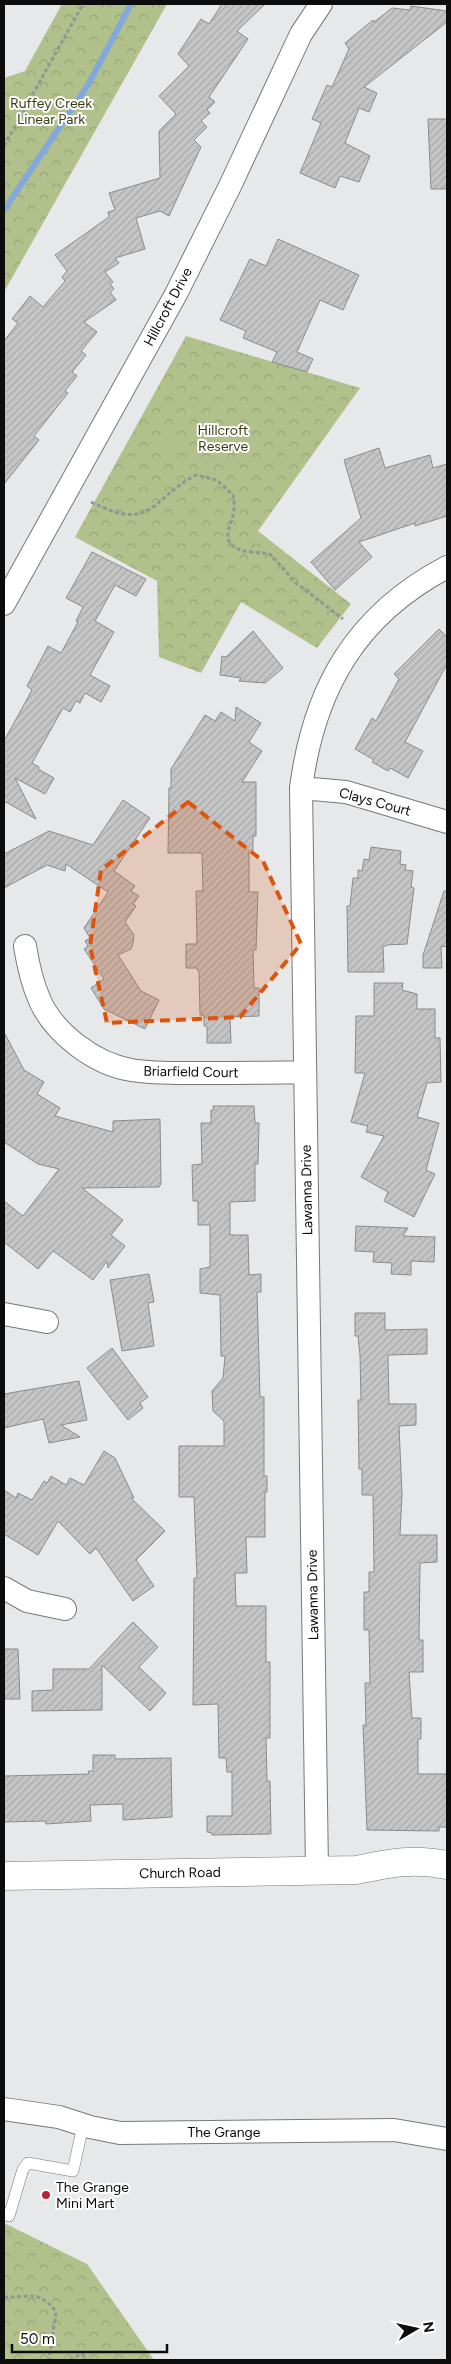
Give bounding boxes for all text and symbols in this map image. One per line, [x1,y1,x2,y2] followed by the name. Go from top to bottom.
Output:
[10,95,92,128] park label: Ruffey Creek Linear Park
[140,264,196,349] street label: Hillcroft Drive
[198,422,248,455] park label: Hillcroft Reserve
[337,784,413,820] street label: Clays Court
[143,1063,239,1081] street label: Briarfield Court
[298,1144,316,1236] street label: Lawanna Drive
[304,1549,322,1641] street label: Lawanna Drive
[139,1864,221,1882] street label: Church Road
[188,2124,261,2141] street label: The Grange
[56,2179,129,2212] place label: The Grange Mini Mart
[40,2189,52,2201] marker: The Grange Mini Mart
[391,2304,441,2354] north arrow
[419,2320,438,2334] text: N
[12,2322,168,2354] scale bar
[20,2330,55,2348] text: 50 m

